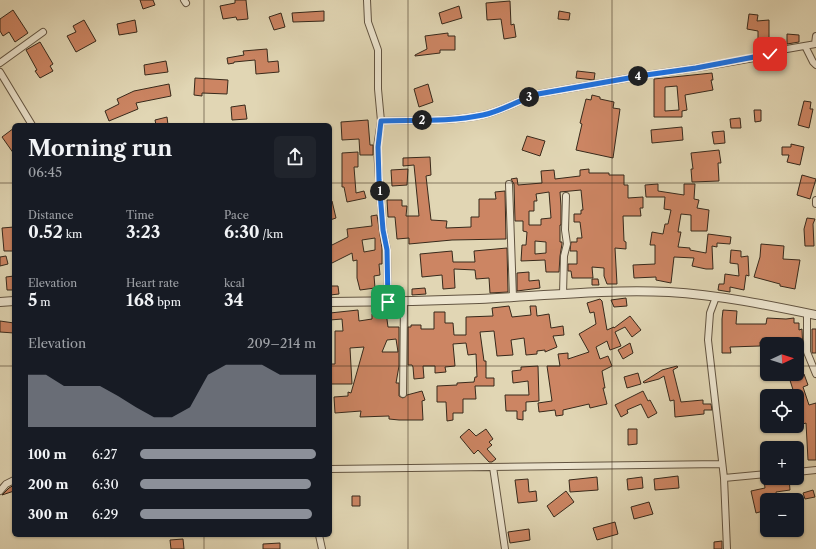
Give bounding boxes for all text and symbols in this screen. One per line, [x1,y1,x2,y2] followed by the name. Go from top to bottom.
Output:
[753,37,787,71] pin
[759,43,781,65] icon: check
[628,66,648,86] pin: 4
[635,69,641,83] text: 4
[519,87,539,107] pin: 3
[526,90,532,104] text: 3
[412,110,432,130] pin: 2
[419,113,425,127] text: 2
[28,135,172,162] text: Morning run
[274,136,316,178] button: share
[28,164,62,180] text: 06:45
[370,181,390,201] pin: 1
[378,184,382,198] text: 1
[28,208,74,222] text: Distance
[126,208,154,222] text: Time
[224,208,249,222] text: Pace
[28,222,63,242] text: 0.52
[126,222,160,242] text: 3:23
[224,222,260,242] text: 6:30
[63,227,82,241] text: km
[260,227,283,241] text: /km
[28,276,77,290] text: Elevation
[126,276,179,290] text: Heart rate
[224,276,245,290] text: kcal
[371,285,405,319] pin
[28,290,37,310] text: 5
[126,290,154,310] text: 168
[224,290,244,310] text: 34
[377,291,399,313] icon: arrive
[37,295,51,309] text: m
[154,295,181,309] text: bpm
[28,335,86,351] text: Elevation
[247,335,316,351] text: 209–214 m
[760,337,804,381] north arrow
[760,337,804,537] map controls
[760,389,804,433] button: locate
[760,441,804,485] button: +
[28,446,67,462] text: 100 m
[92,446,117,462] text: 6:27
[28,476,68,492] text: 200 m
[92,476,119,492] text: 6:30
[760,493,804,537] button: −
[28,506,68,522] text: 300 m
[92,506,118,522] text: 6:29

